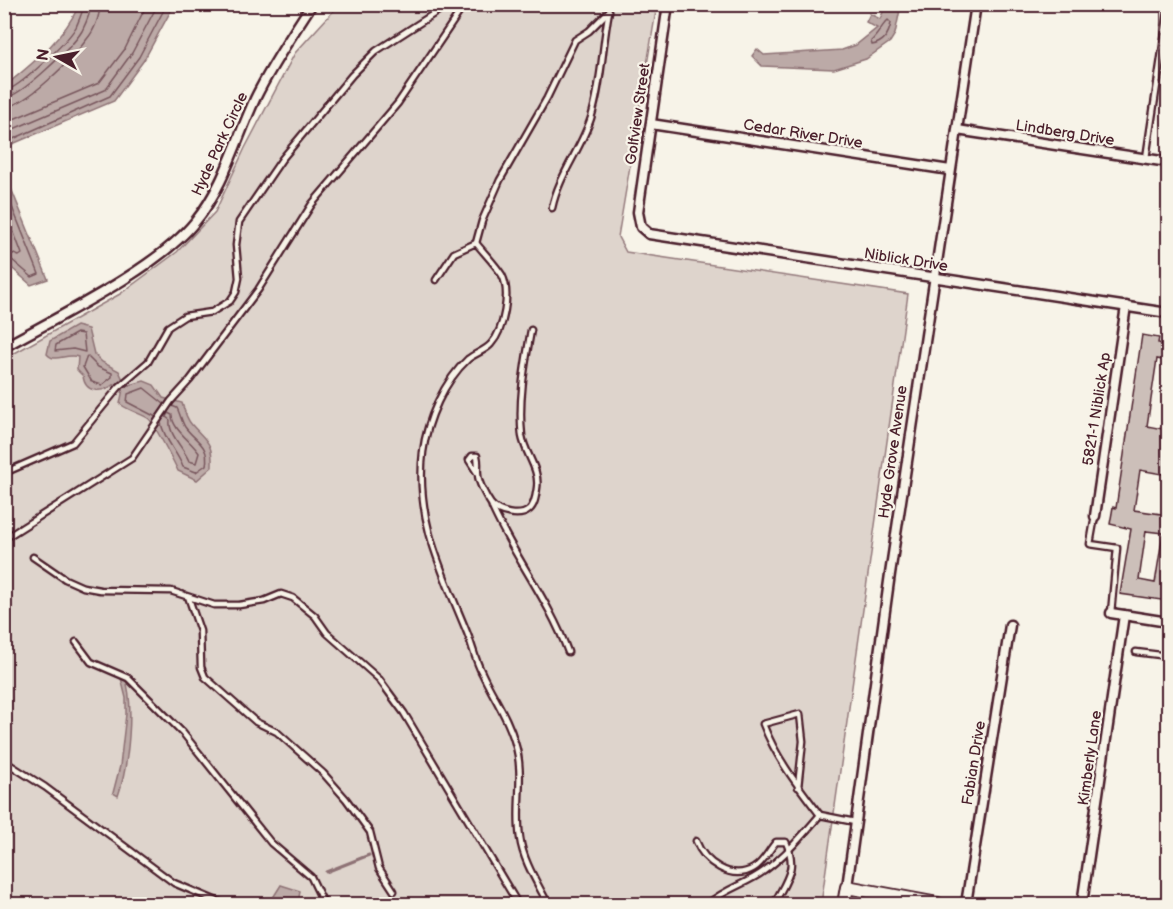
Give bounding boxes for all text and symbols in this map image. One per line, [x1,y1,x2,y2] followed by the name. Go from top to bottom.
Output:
[27,27,87,87] north arrow
[33,47,54,62] text: N
[621,62,655,166] street label: Golfview Street
[188,89,252,199] street label: Hyde Park Circle
[742,115,864,153] street label: Cedar River Drive
[1014,116,1116,150] street label: Lindberg Drive
[863,244,949,276] street label: Niblick Drive
[1079,351,1115,467] street label: 5821-1 Niblick Ap
[874,384,912,520] street label: Hyde Grove Avenue
[1074,709,1106,807] street label: Kimberly Lane
[958,719,990,807] street label: Fabian Drive

